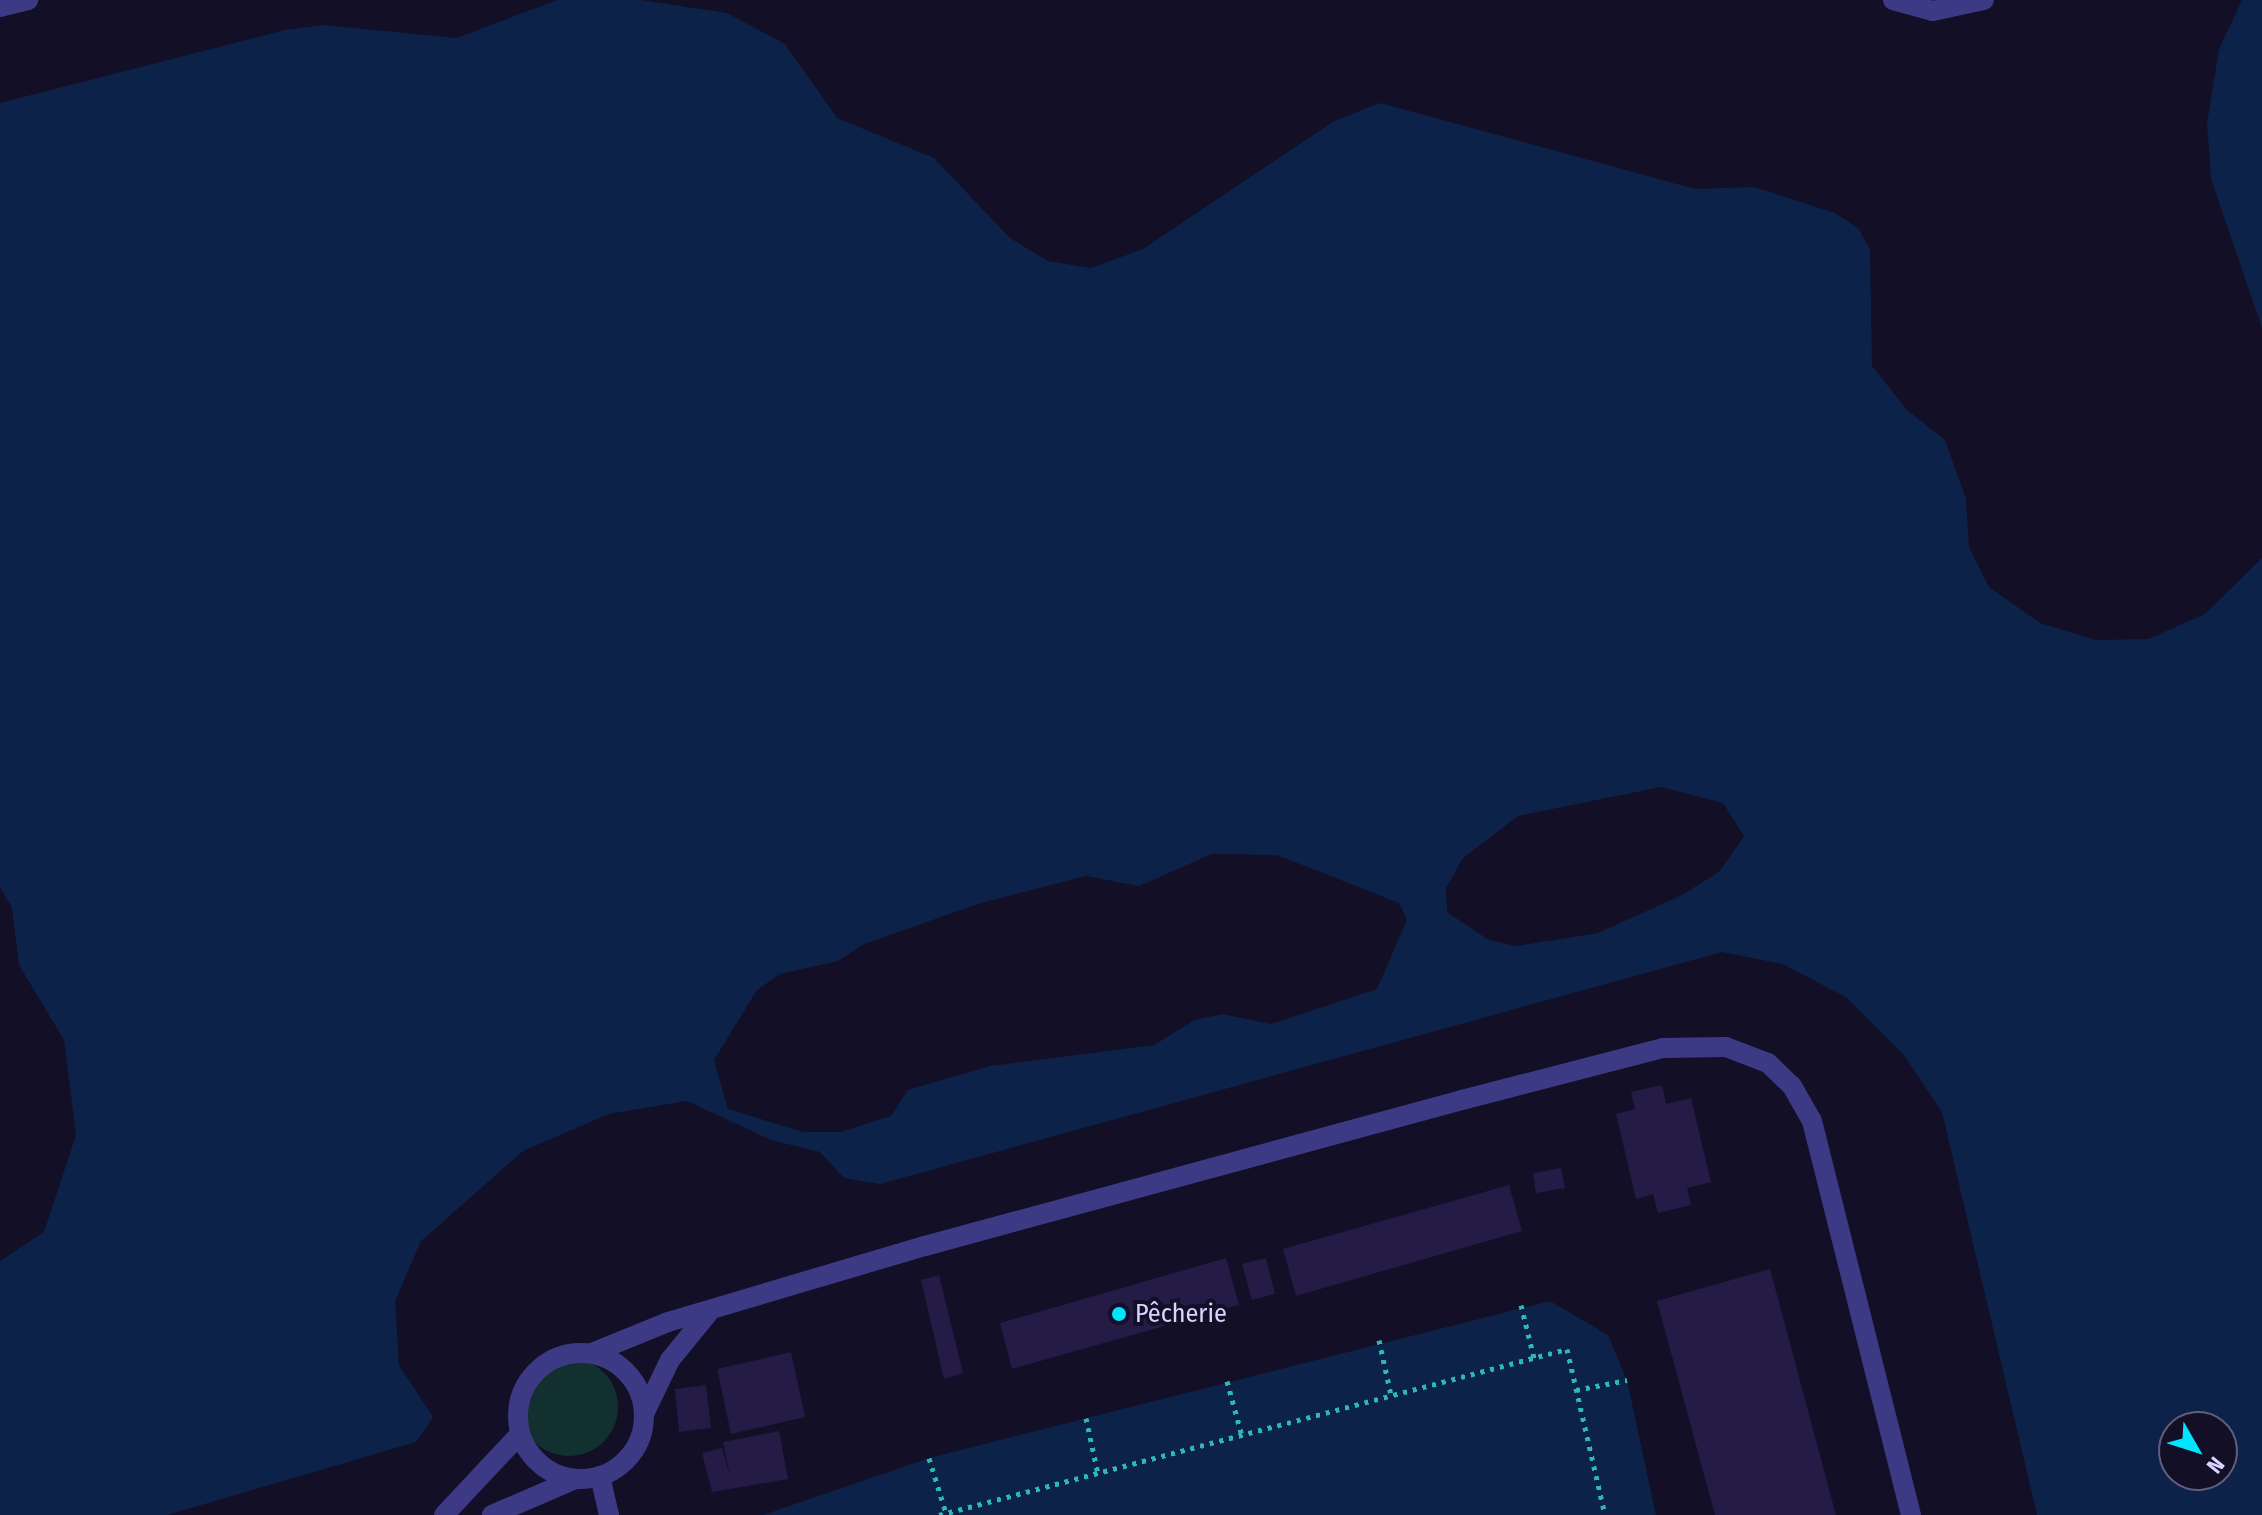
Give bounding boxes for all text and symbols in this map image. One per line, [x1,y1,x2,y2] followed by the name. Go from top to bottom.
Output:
[1135,1298,1227,1330] place label: Pêcherie
[1110,1305,1128,1323] marker: Pêcherie
[2158,1411,2238,1491] north arrow
[2201,1452,2230,1479] text: N

